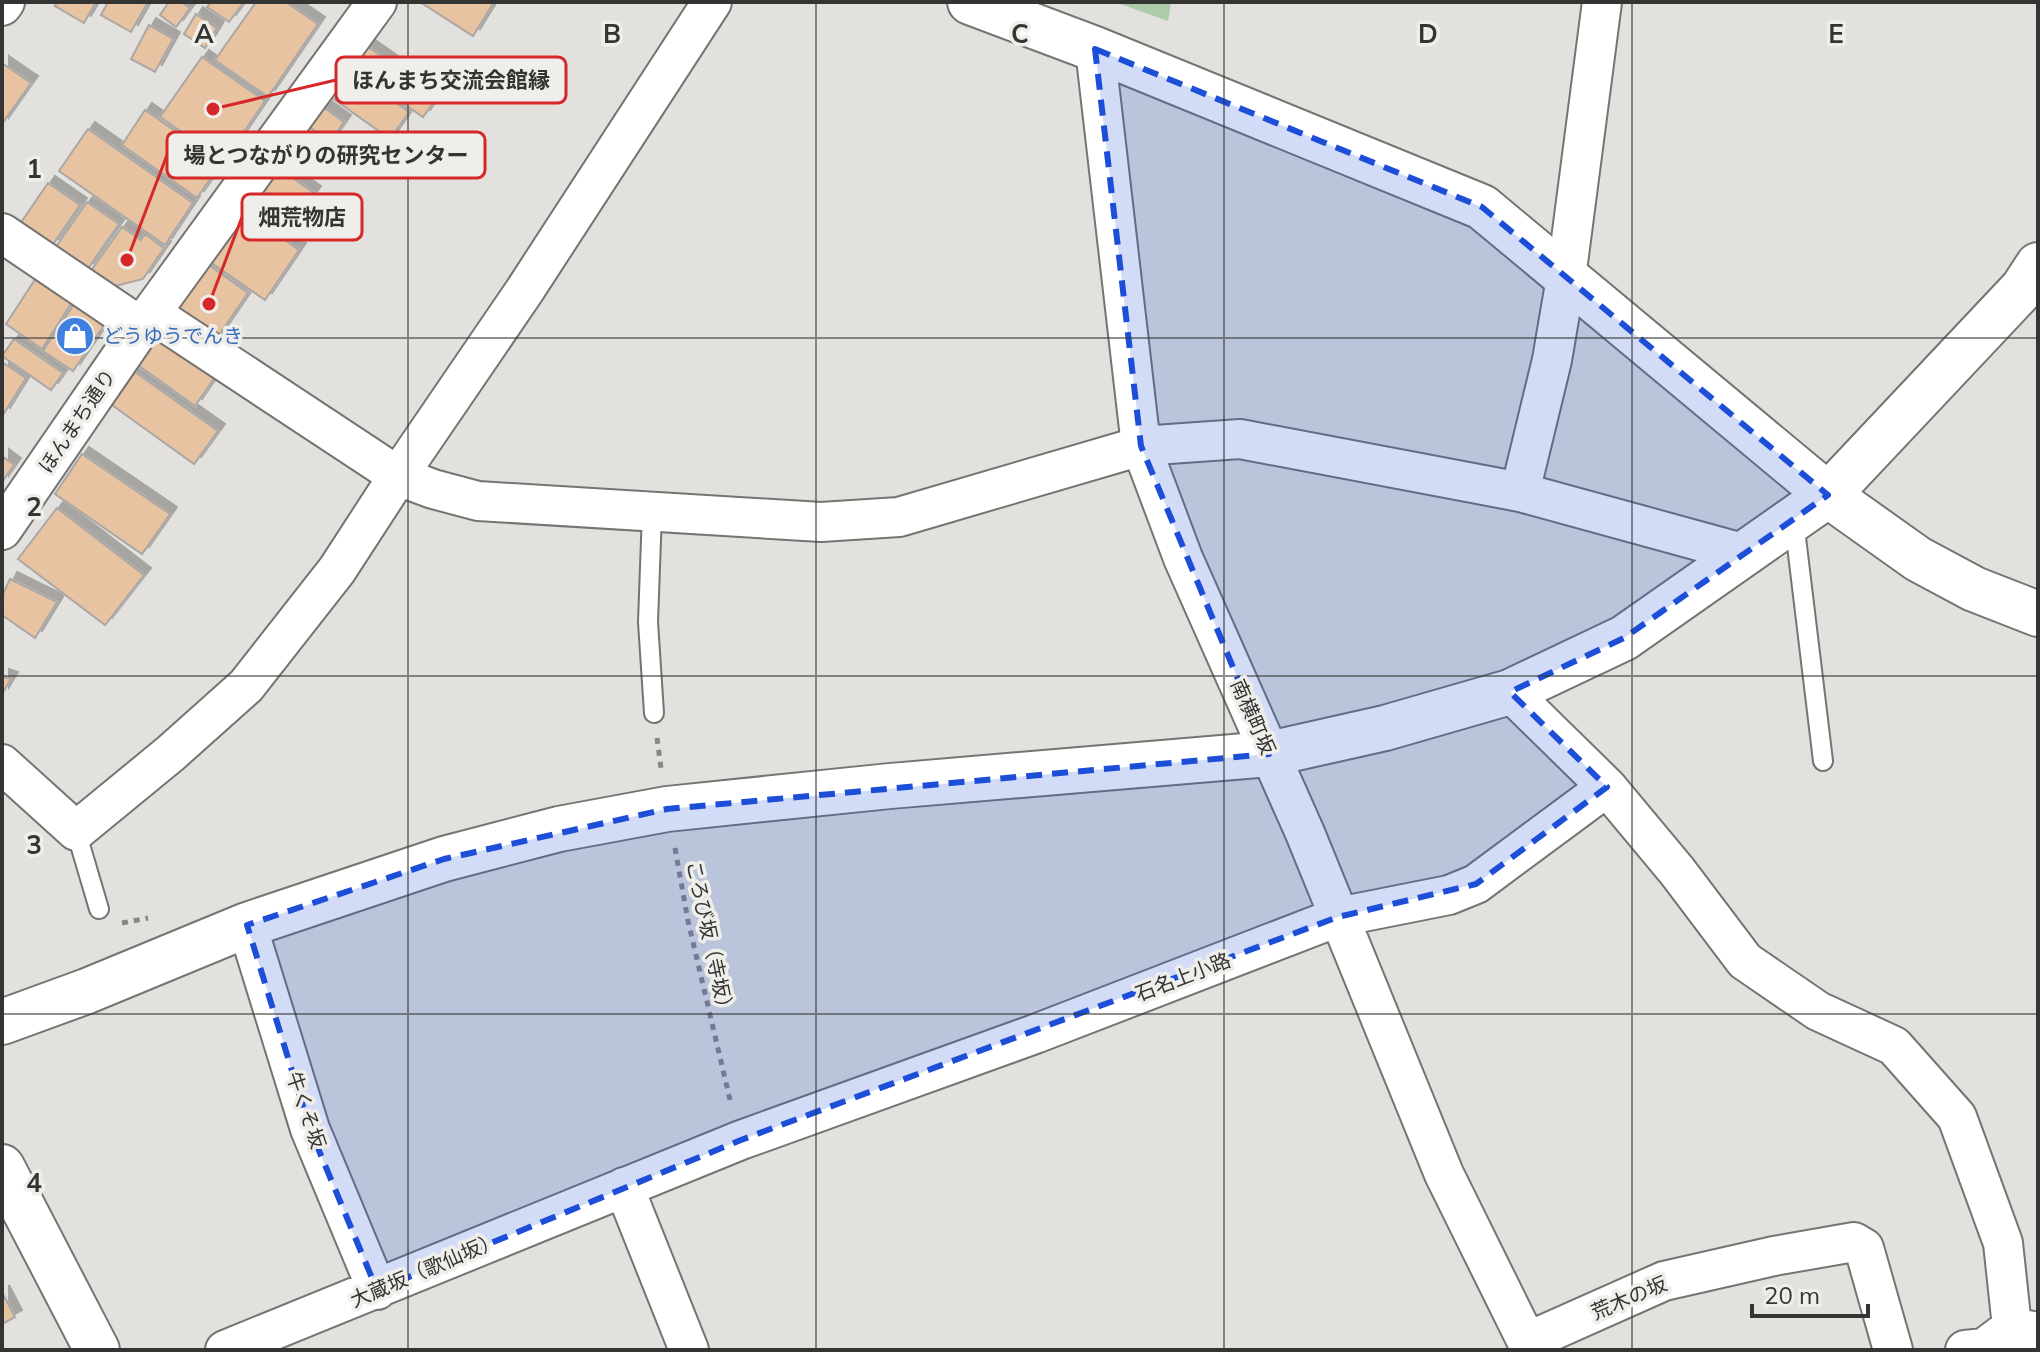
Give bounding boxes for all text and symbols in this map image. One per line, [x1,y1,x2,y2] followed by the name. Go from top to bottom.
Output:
[194,17,214,50] text: A
[603,17,621,50] text: B
[1011,17,1029,50] text: C
[1418,17,1438,50] text: D
[1828,17,1844,50] text: E
[336,57,566,103] callout: ほんまち交流会館縁
[352,66,550,94] text: ほんまち交流会館縁
[167,132,485,178] callout: 場とつながりの研究センター
[183,141,469,169] text: 場とつながりの研究センター
[26,152,42,185] text: 1
[242,194,362,240] callout: 畑荒物店
[258,203,346,231] text: 畑荒物店
[54,315,96,357] shop icon: どうゆうでんき
[103,323,243,348] place label: どうゆうでんき
[33,364,121,477] street label: ほんまち通り
[26,490,42,523] text: 2
[1226,675,1281,758] street label: 南横町坂
[26,828,42,861] text: 3
[682,858,739,1020] street label: ころび坂（寺坂）
[1132,947,1234,1006] street label: 石名上小路
[282,1068,331,1152] street label: 牛くそ坂
[26,1166,42,1199] text: 4
[346,1227,503,1312] street label: 大蔵坂（歌仙坂）
[1752,1268,1868,1318] scale bar
[1587,1270,1671,1325] street label: 荒木の坂
[1764,1280,1820,1310] text: 20 m

